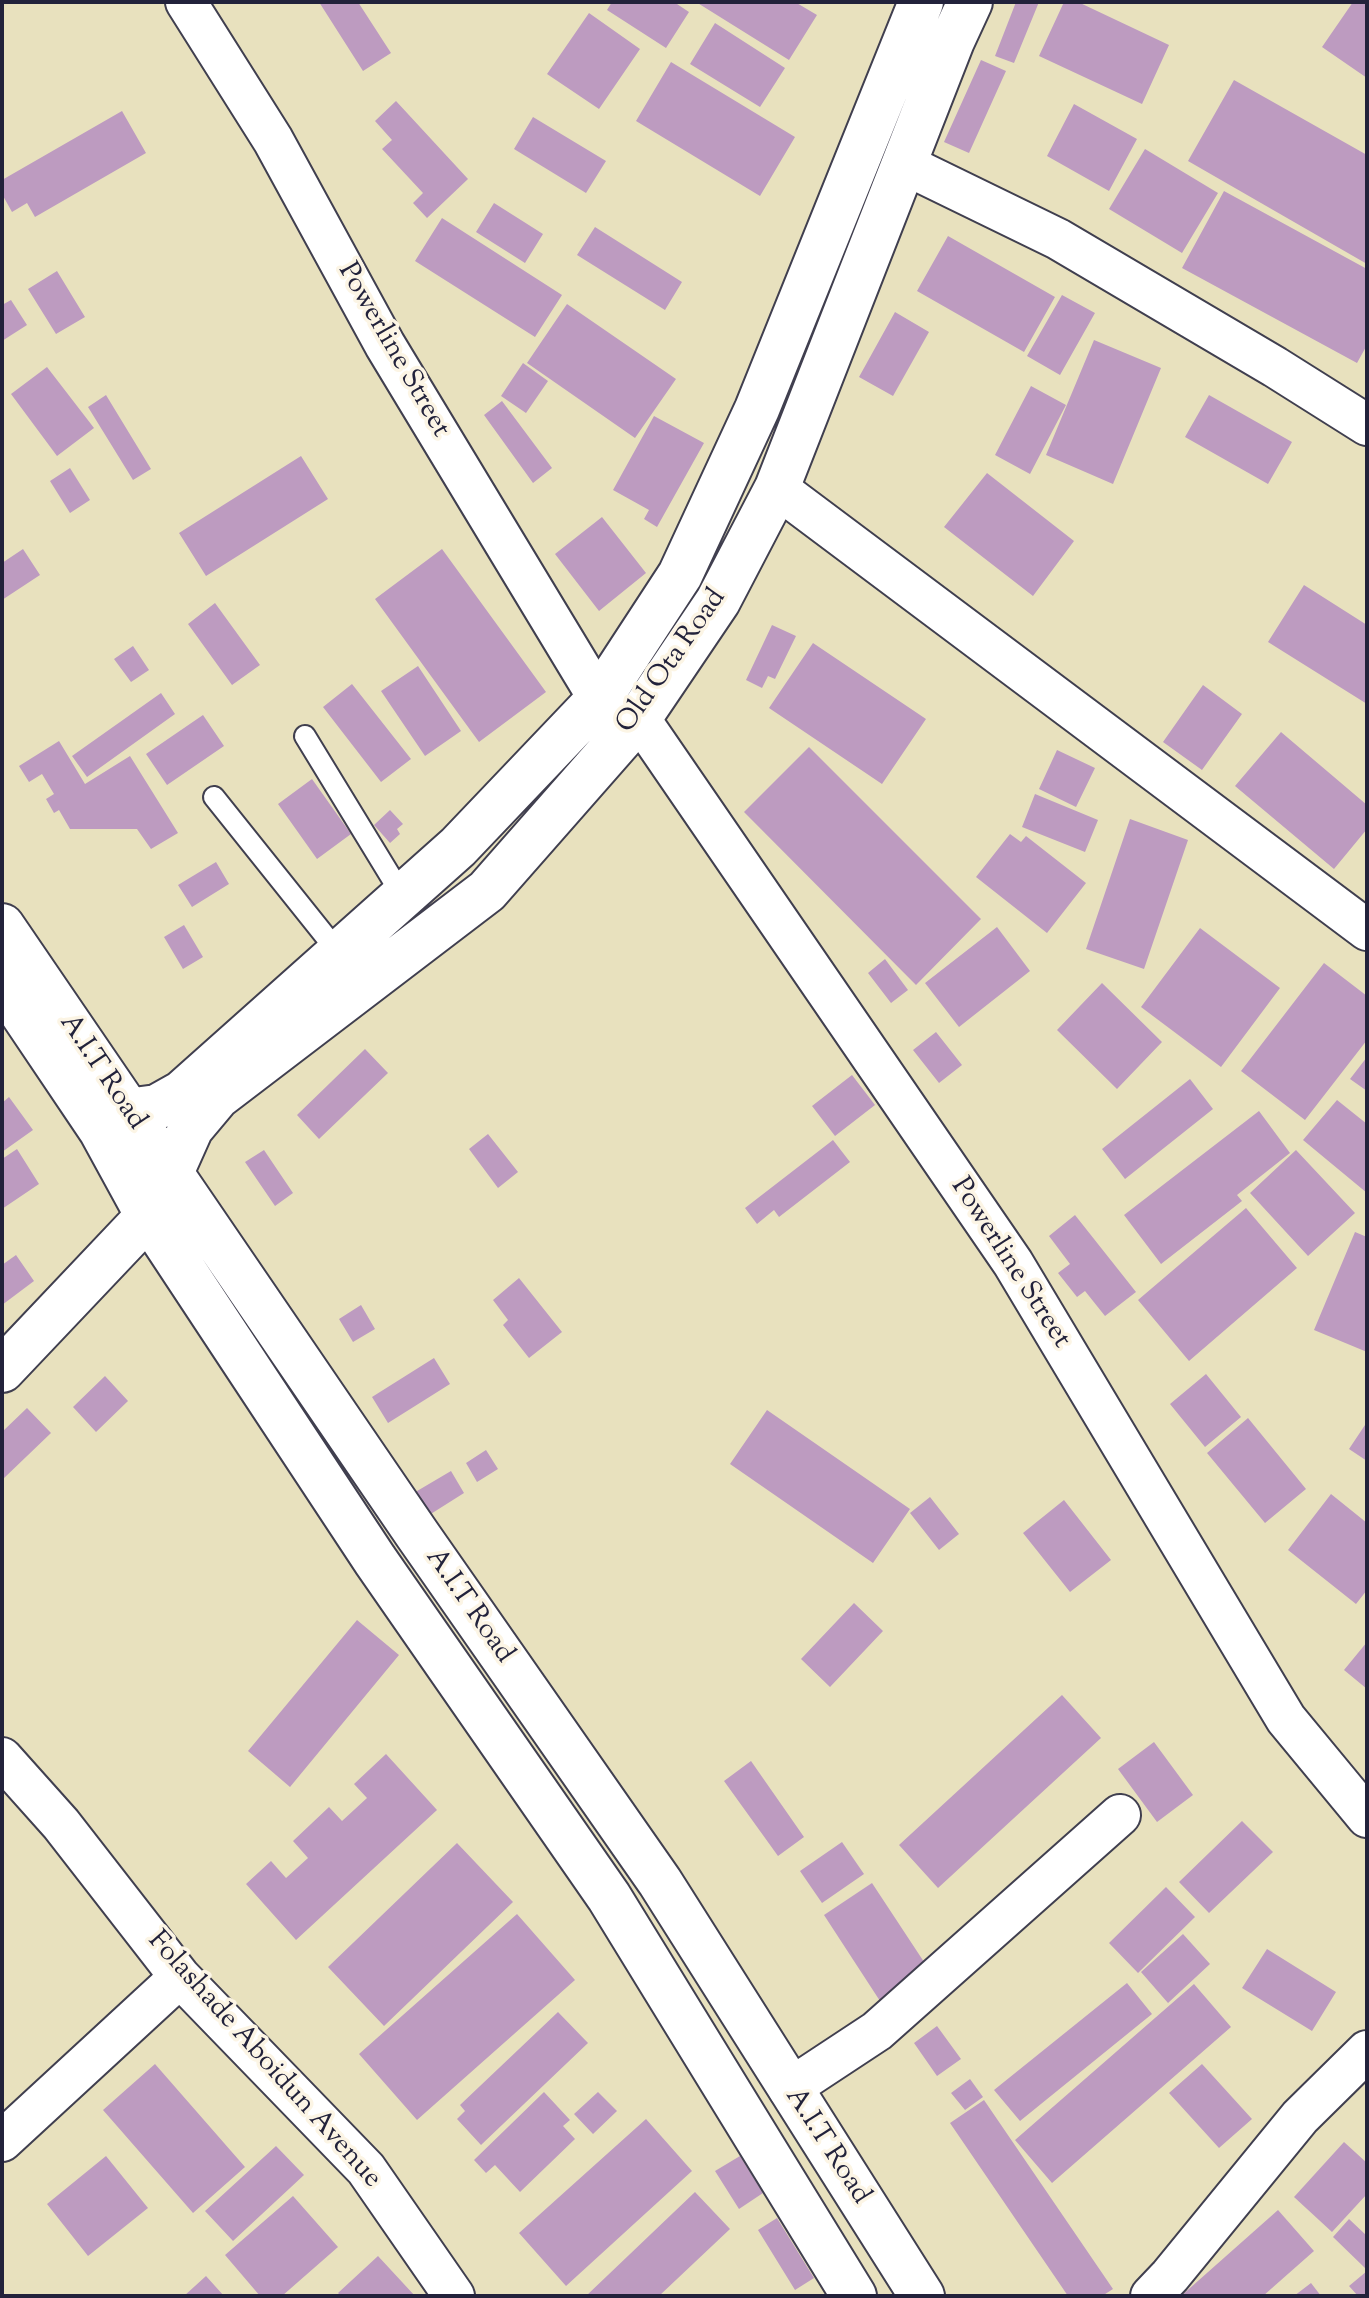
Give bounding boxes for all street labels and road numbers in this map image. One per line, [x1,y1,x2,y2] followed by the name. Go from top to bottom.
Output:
[328,258,456,444] street label: Powerline Street
[611,583,735,741] street label: Old Ota Road
[50,1009,152,1137] street label: A.I.T Road
[942,1173,1076,1355] street label: Powerline Street
[416,1543,520,1671] street label: A.I.T Road
[139,1926,387,2196] street label: Folashade Aboidun Avenue
[776,2082,876,2212] street label: A.I.T Road

